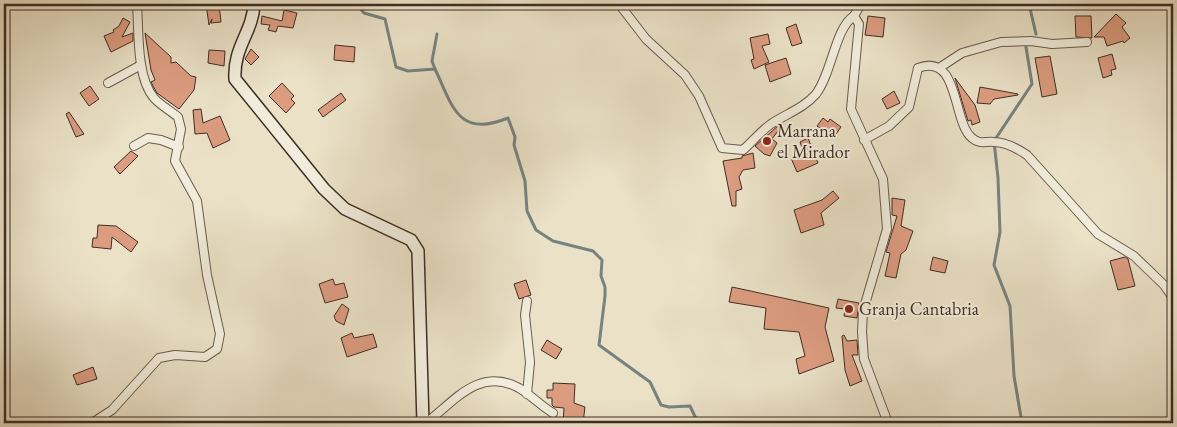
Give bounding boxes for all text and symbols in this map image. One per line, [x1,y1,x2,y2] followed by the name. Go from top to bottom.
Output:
[777,119,850,163] place label: Marrana el Mirador
[761,135,773,147] marker: Marrana el Mirador
[859,297,980,320] place label: Granja Cantabria
[843,303,855,315] marker: Granja Cantabria

